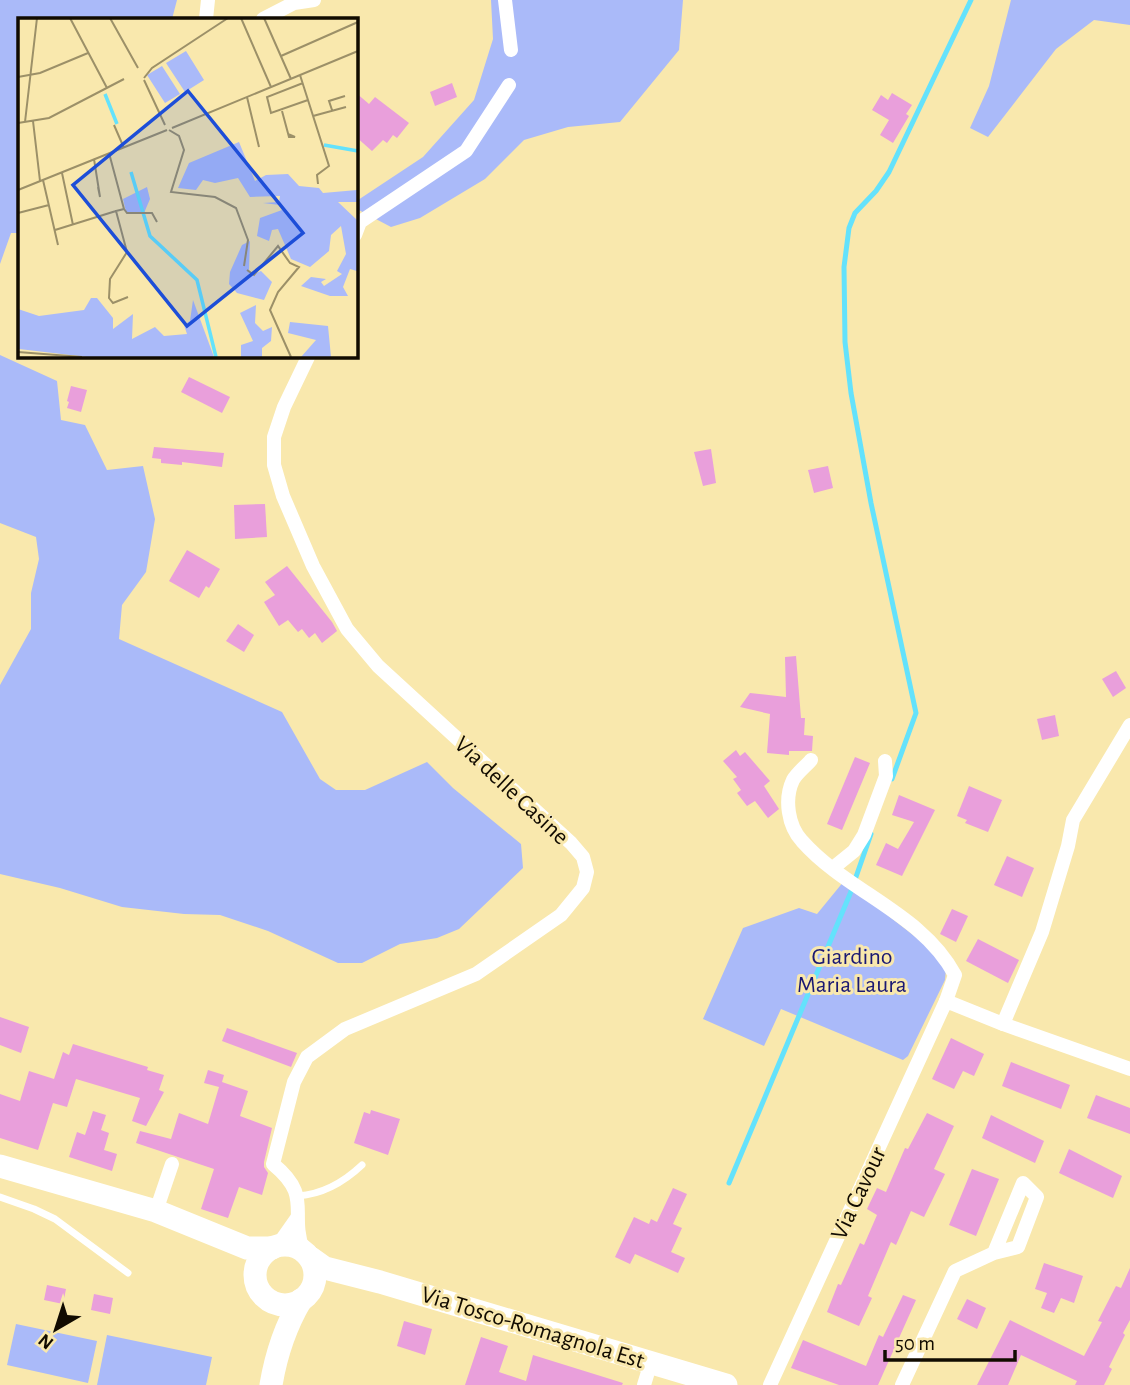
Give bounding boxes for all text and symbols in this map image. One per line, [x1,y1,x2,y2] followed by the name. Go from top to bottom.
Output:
[18,18,357,357] inset map
[450,732,573,849] street label: Via delle Casine
[797,945,907,997] park label: Giardino Maria Laura
[827,1143,891,1243] street label: Via Cavour
[418,1283,648,1373] street label: Via Tosco-Romagnola Est
[21,1294,91,1364] north arrow
[885,1318,1014,1362] scale bar
[35,1330,57,1353] text: N
[895,1333,935,1354] text: 50 m

